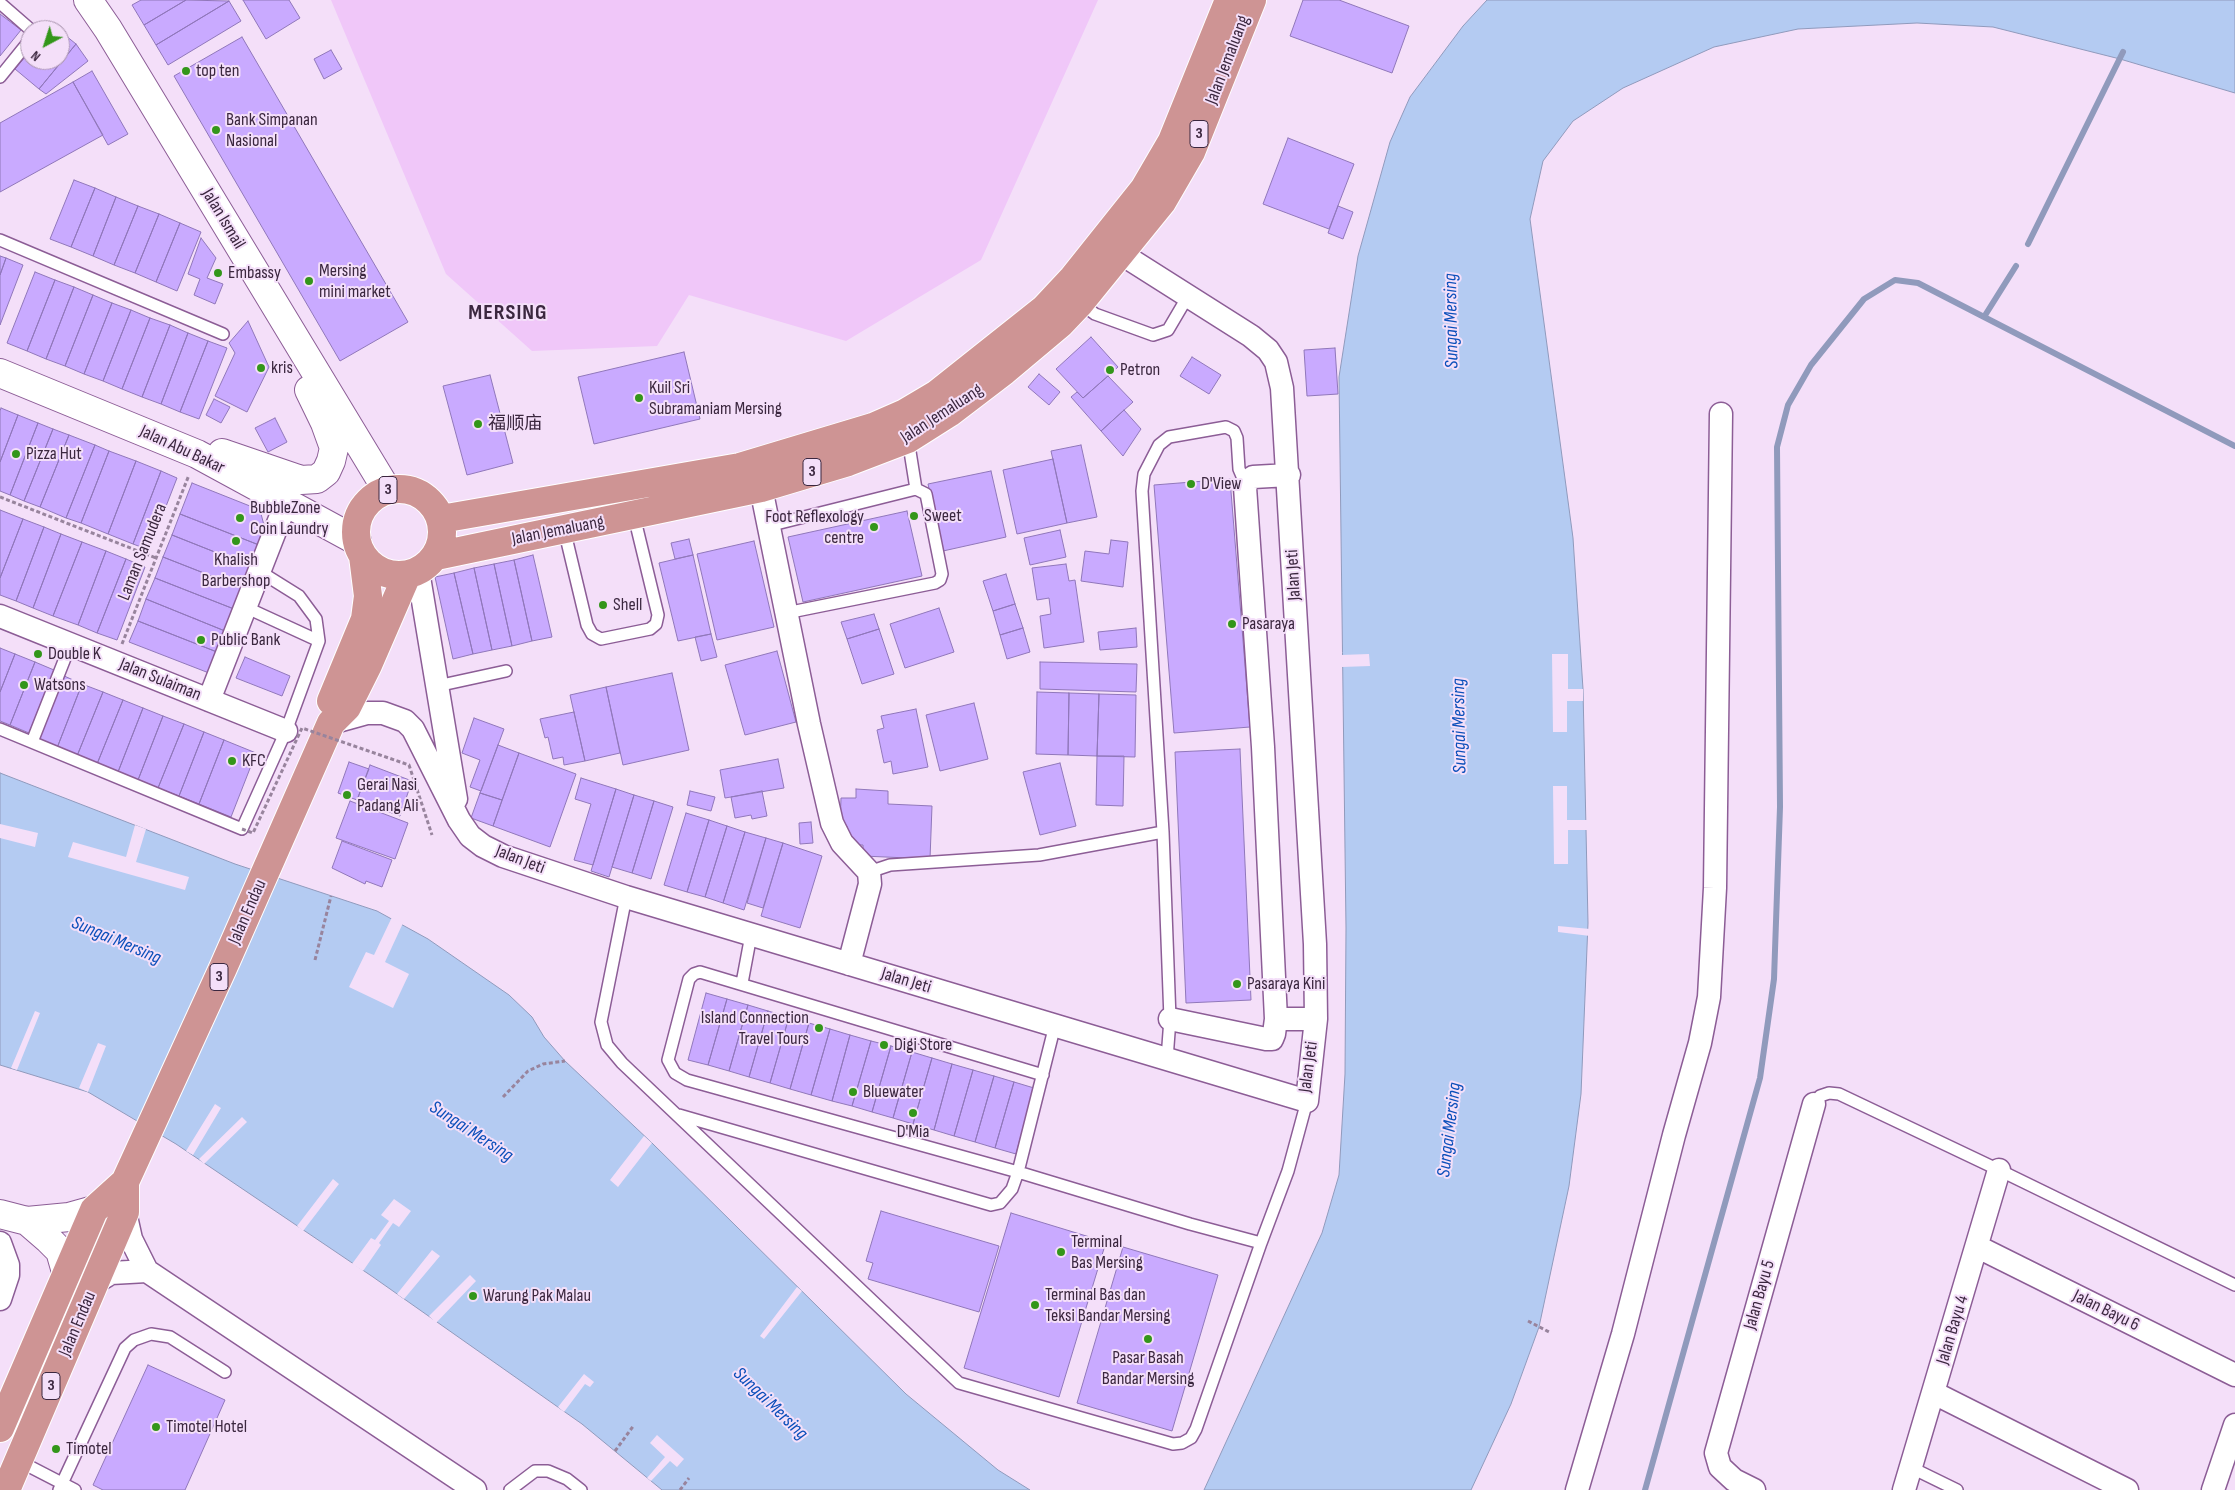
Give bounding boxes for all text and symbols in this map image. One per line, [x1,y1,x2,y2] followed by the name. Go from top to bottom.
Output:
[1201,12,1255,108] street label: Jalan Jemaluang
[20,20,70,70] north arrow
[27,47,44,65] text: N
[196,60,239,82] place label: top ten
[180,65,192,77] marker: top ten
[226,109,318,152] place label: Bank Simpanan Nasional
[1190,120,1208,148] road number: 3
[210,124,222,136] marker: Bank Simpanan Nasional
[197,185,249,253] street label: Jalan Ismail
[319,260,391,302] place label: Mersing mini market
[228,262,281,284] place label: Embassy
[212,267,224,279] marker: Embassy
[1440,273,1464,369] water label: Sungai Mersing
[303,275,315,287] marker: Mersing mini market
[467,300,549,326] district label: MERSING
[271,357,293,379] place label: kris
[1120,359,1160,381] place label: Petron
[255,362,267,374] marker: kris
[1104,364,1116,376] marker: Petron
[649,377,782,419] place label: Kuil Sri Subramaniam Mersing
[897,379,987,449] street label: Jalan Jemaluang
[633,392,645,404] marker: Kuil Sri Subramaniam Mersing
[488,413,542,435] place label: 福顺庙
[472,418,484,430] marker: 福顺庙
[136,421,228,479] street label: Jalan Abu Bakar
[26,443,82,465] place label: Pizza Hut
[10,448,22,460] marker: Pizza Hut
[803,458,821,486] road number: 3
[1201,473,1241,495] place label: D'View
[379,476,397,504] road number: 3
[1185,478,1197,490] marker: D'View
[250,497,329,540] place label: BubbleZone Coin Laundry
[114,500,172,604] street label: Laman Samudera
[924,505,962,527] place label: Sweet
[765,506,864,548] place label: Foot Reflexology centre
[908,510,920,522] marker: Sweet
[510,511,606,551] street label: Jalan Jemaluang
[234,512,246,524] marker: BubbleZone Coin Laundry
[868,521,880,533] marker: Foot Reflexology centre
[230,535,242,547] marker: Khalish Barbershop
[202,549,270,592] place label: Khalish Barbershop
[1282,549,1306,601] street label: Jalan Jeti
[613,594,642,616] place label: Shell
[597,599,609,611] marker: Shell
[1242,613,1295,635] place label: Pasaraya
[1226,618,1238,630] marker: Pasaraya
[211,629,280,651] place label: Public Bank
[195,634,207,646] marker: Public Bank
[48,643,101,665] place label: Double K
[32,648,44,660] marker: Double K
[116,654,204,706] street label: Jalan Sulaiman
[34,674,86,696] place label: Watsons
[1448,678,1472,774] water label: Sungai Mersing
[18,679,30,691] marker: Watsons
[242,750,266,772] place label: KFC
[226,755,238,767] marker: KFC
[357,774,418,816] place label: Gerai Nasi Padang Ali
[341,789,353,801] marker: Gerai Nasi Padang Ali
[492,841,548,879] street label: Jalan Jeti
[224,876,272,948] street label: Jalan Endau
[68,912,164,970] water label: Sungai Mersing
[878,963,934,999] street label: Jalan Jeti
[210,964,228,990] road number: 3
[1247,973,1325,995] place label: Pasaraya Kini
[1231,978,1243,990] marker: Pasaraya Kini
[701,1007,809,1050] place label: Island Connection Travel Tours
[813,1022,825,1034] marker: Island Connection Travel Tours
[894,1034,952,1056] place label: Digi Store
[878,1039,890,1051] marker: Digi Store
[1295,1040,1323,1094] street label: Jalan Jeti
[863,1081,924,1103] place label: Bluewater
[1433,1081,1467,1179] water label: Sungai Mersing
[847,1086,859,1098] marker: Bluewater
[425,1097,517,1167] water label: Sungai Mersing
[907,1107,919,1119] marker: D'Mia
[897,1121,929,1143] place label: D'Mia
[1071,1231,1143,1274] place label: Terminal Bas Mersing
[1055,1246,1067,1258] marker: Terminal Bas Mersing
[1740,1258,1780,1332] street label: Jalan Bayu 5
[1045,1284,1170,1326] place label: Terminal Bas dan Teksi Bandar Mersing
[483,1285,591,1307] place label: Warung Pak Malau
[2069,1286,2143,1336] street label: Jalan Bayu 6
[55,1288,101,1360] street label: Jalan Endau
[467,1290,479,1302] marker: Warung Pak Malau
[1932,1293,1974,1367] street label: Jalan Bayu 4
[1029,1299,1041,1311] marker: Terminal Bas dan Teksi Bandar Mersing
[1142,1333,1154,1345] marker: Pasar Basah Bandar Mersing
[1102,1347,1194,1390] place label: Pasar Basah Bandar Mersing
[728,1363,812,1445] water label: Sungai Mersing
[42,1372,60,1400] road number: 3
[166,1416,247,1438] place label: Timotel Hotel
[150,1421,162,1433] marker: Timotel Hotel
[66,1438,112,1460] place label: Timotel
[50,1443,62,1455] marker: Timotel

